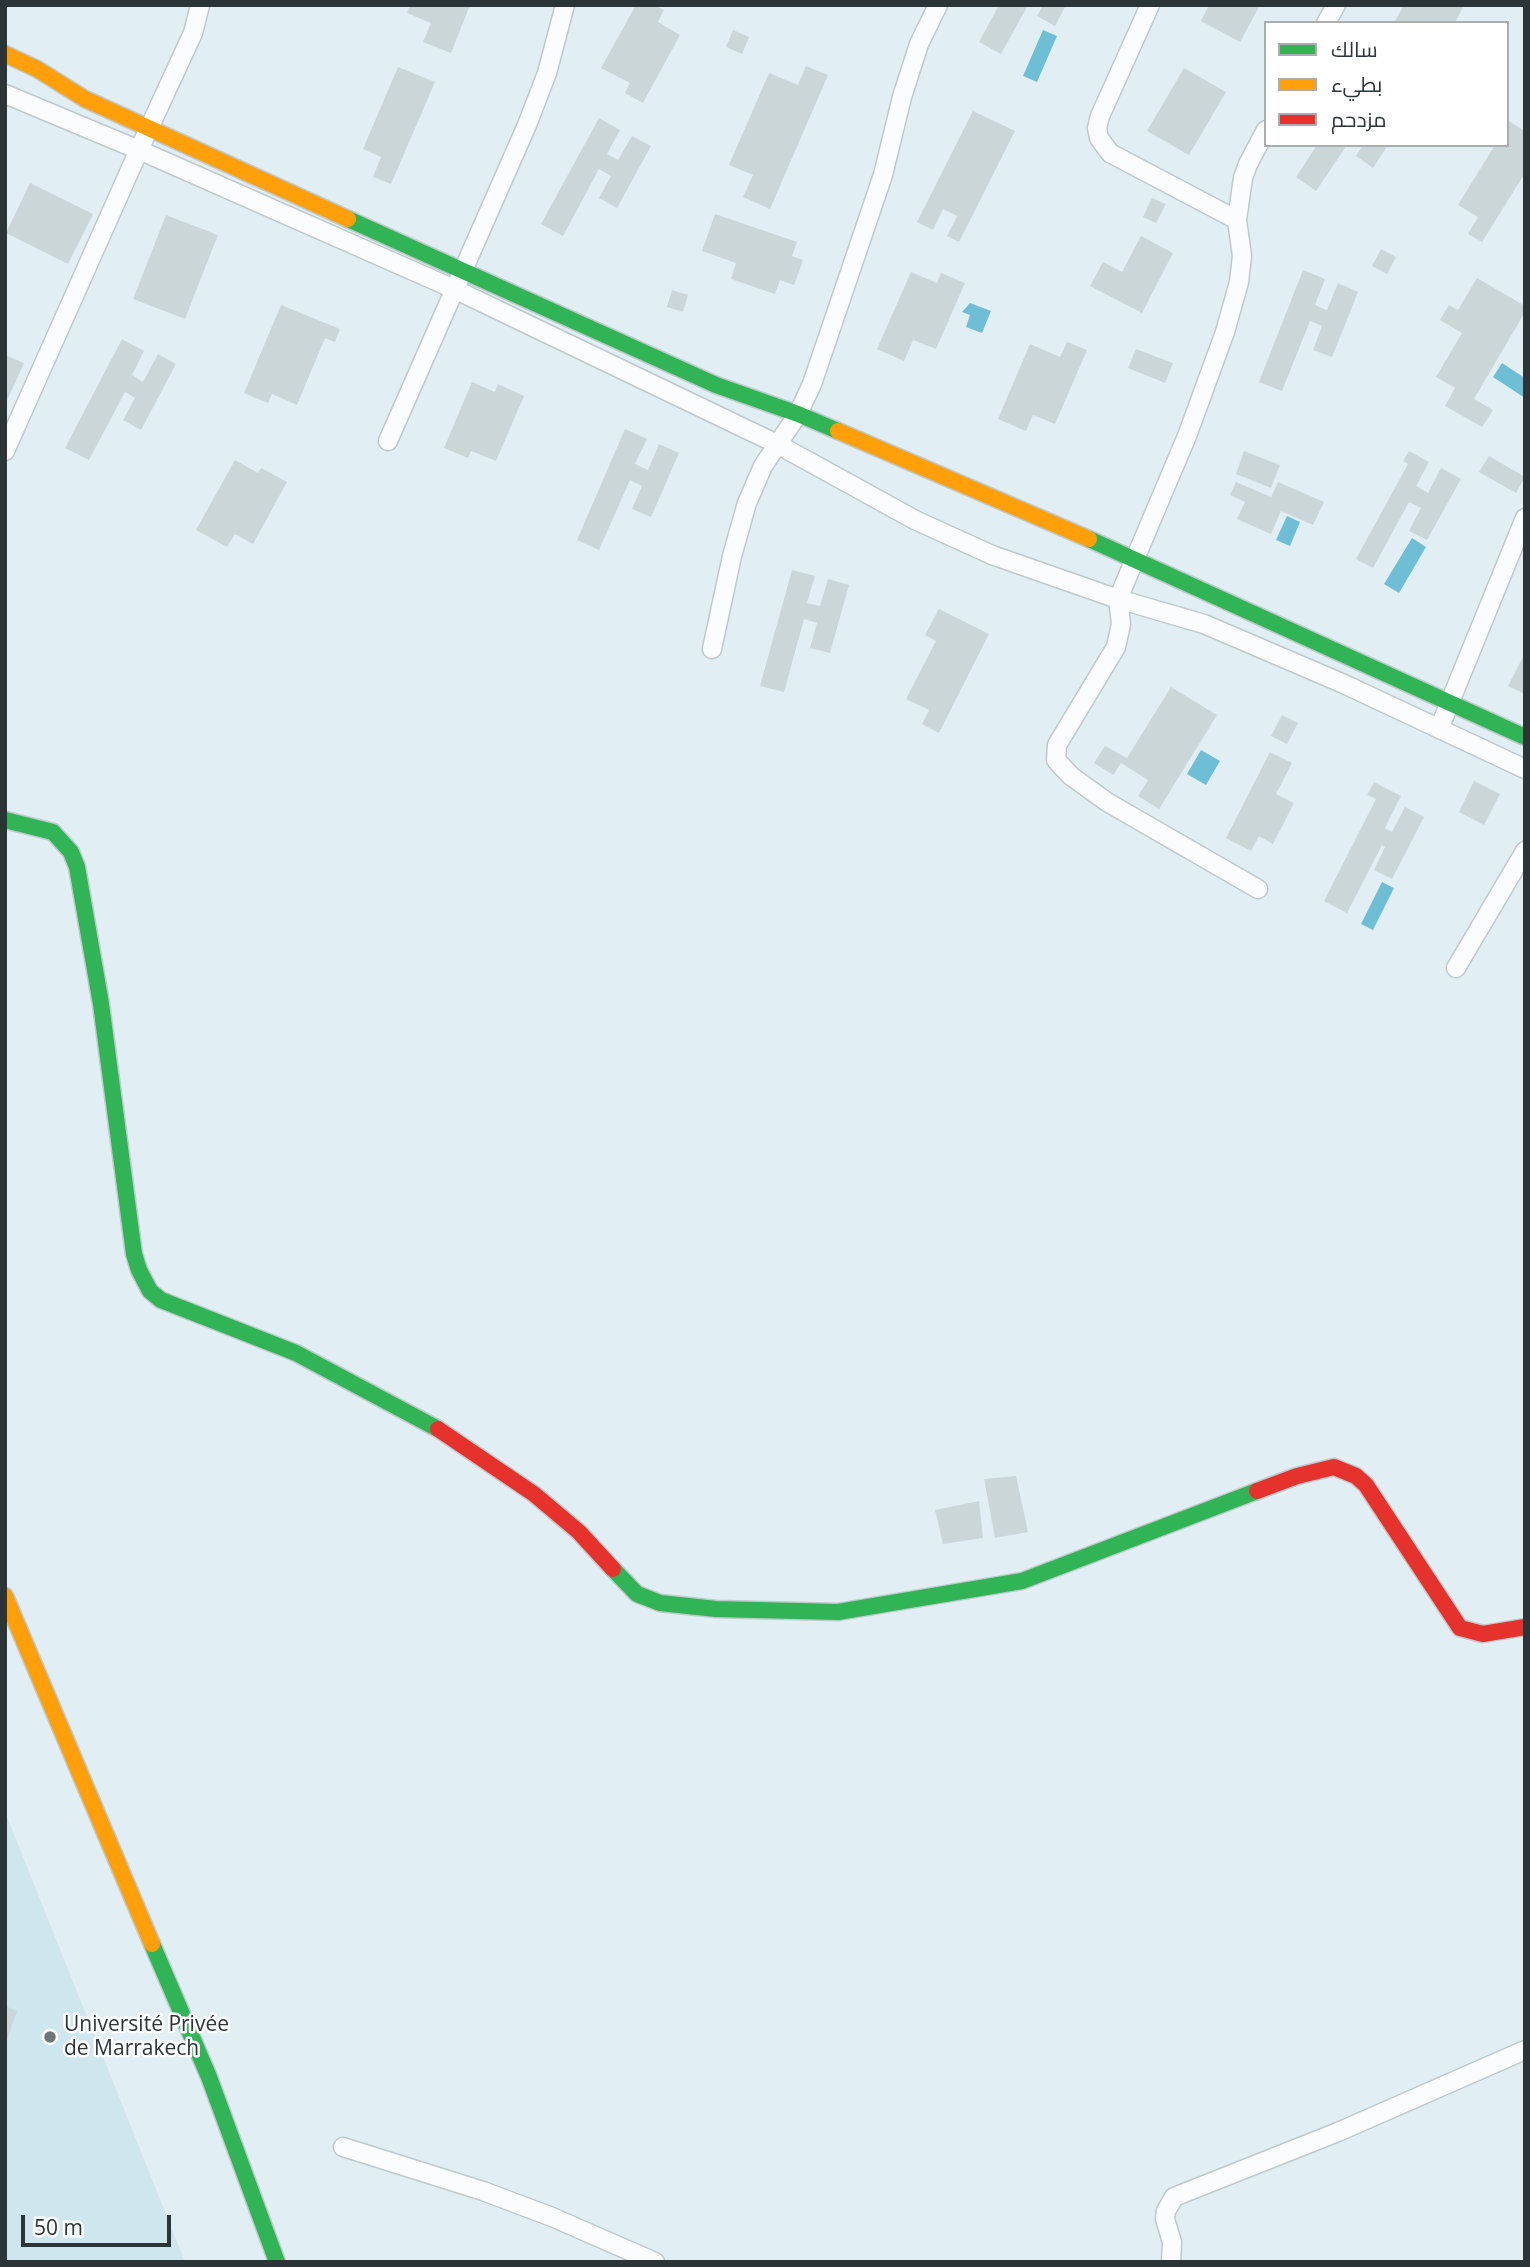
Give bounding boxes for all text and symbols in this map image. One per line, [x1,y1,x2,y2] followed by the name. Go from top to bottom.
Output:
[1264,21,1509,147] legend
[1331,35,1378,63] text: سالك
[1331,70,1382,98] text: بطيء
[1331,105,1386,133] text: مزدحم
[64,2012,229,2062] place label: Université Privée de Marrakech
[42,2029,58,2045] marker: Université Privée de Marrakech
[24,2200,175,2244] scale bar
[34,2213,83,2241] text: 50 m

